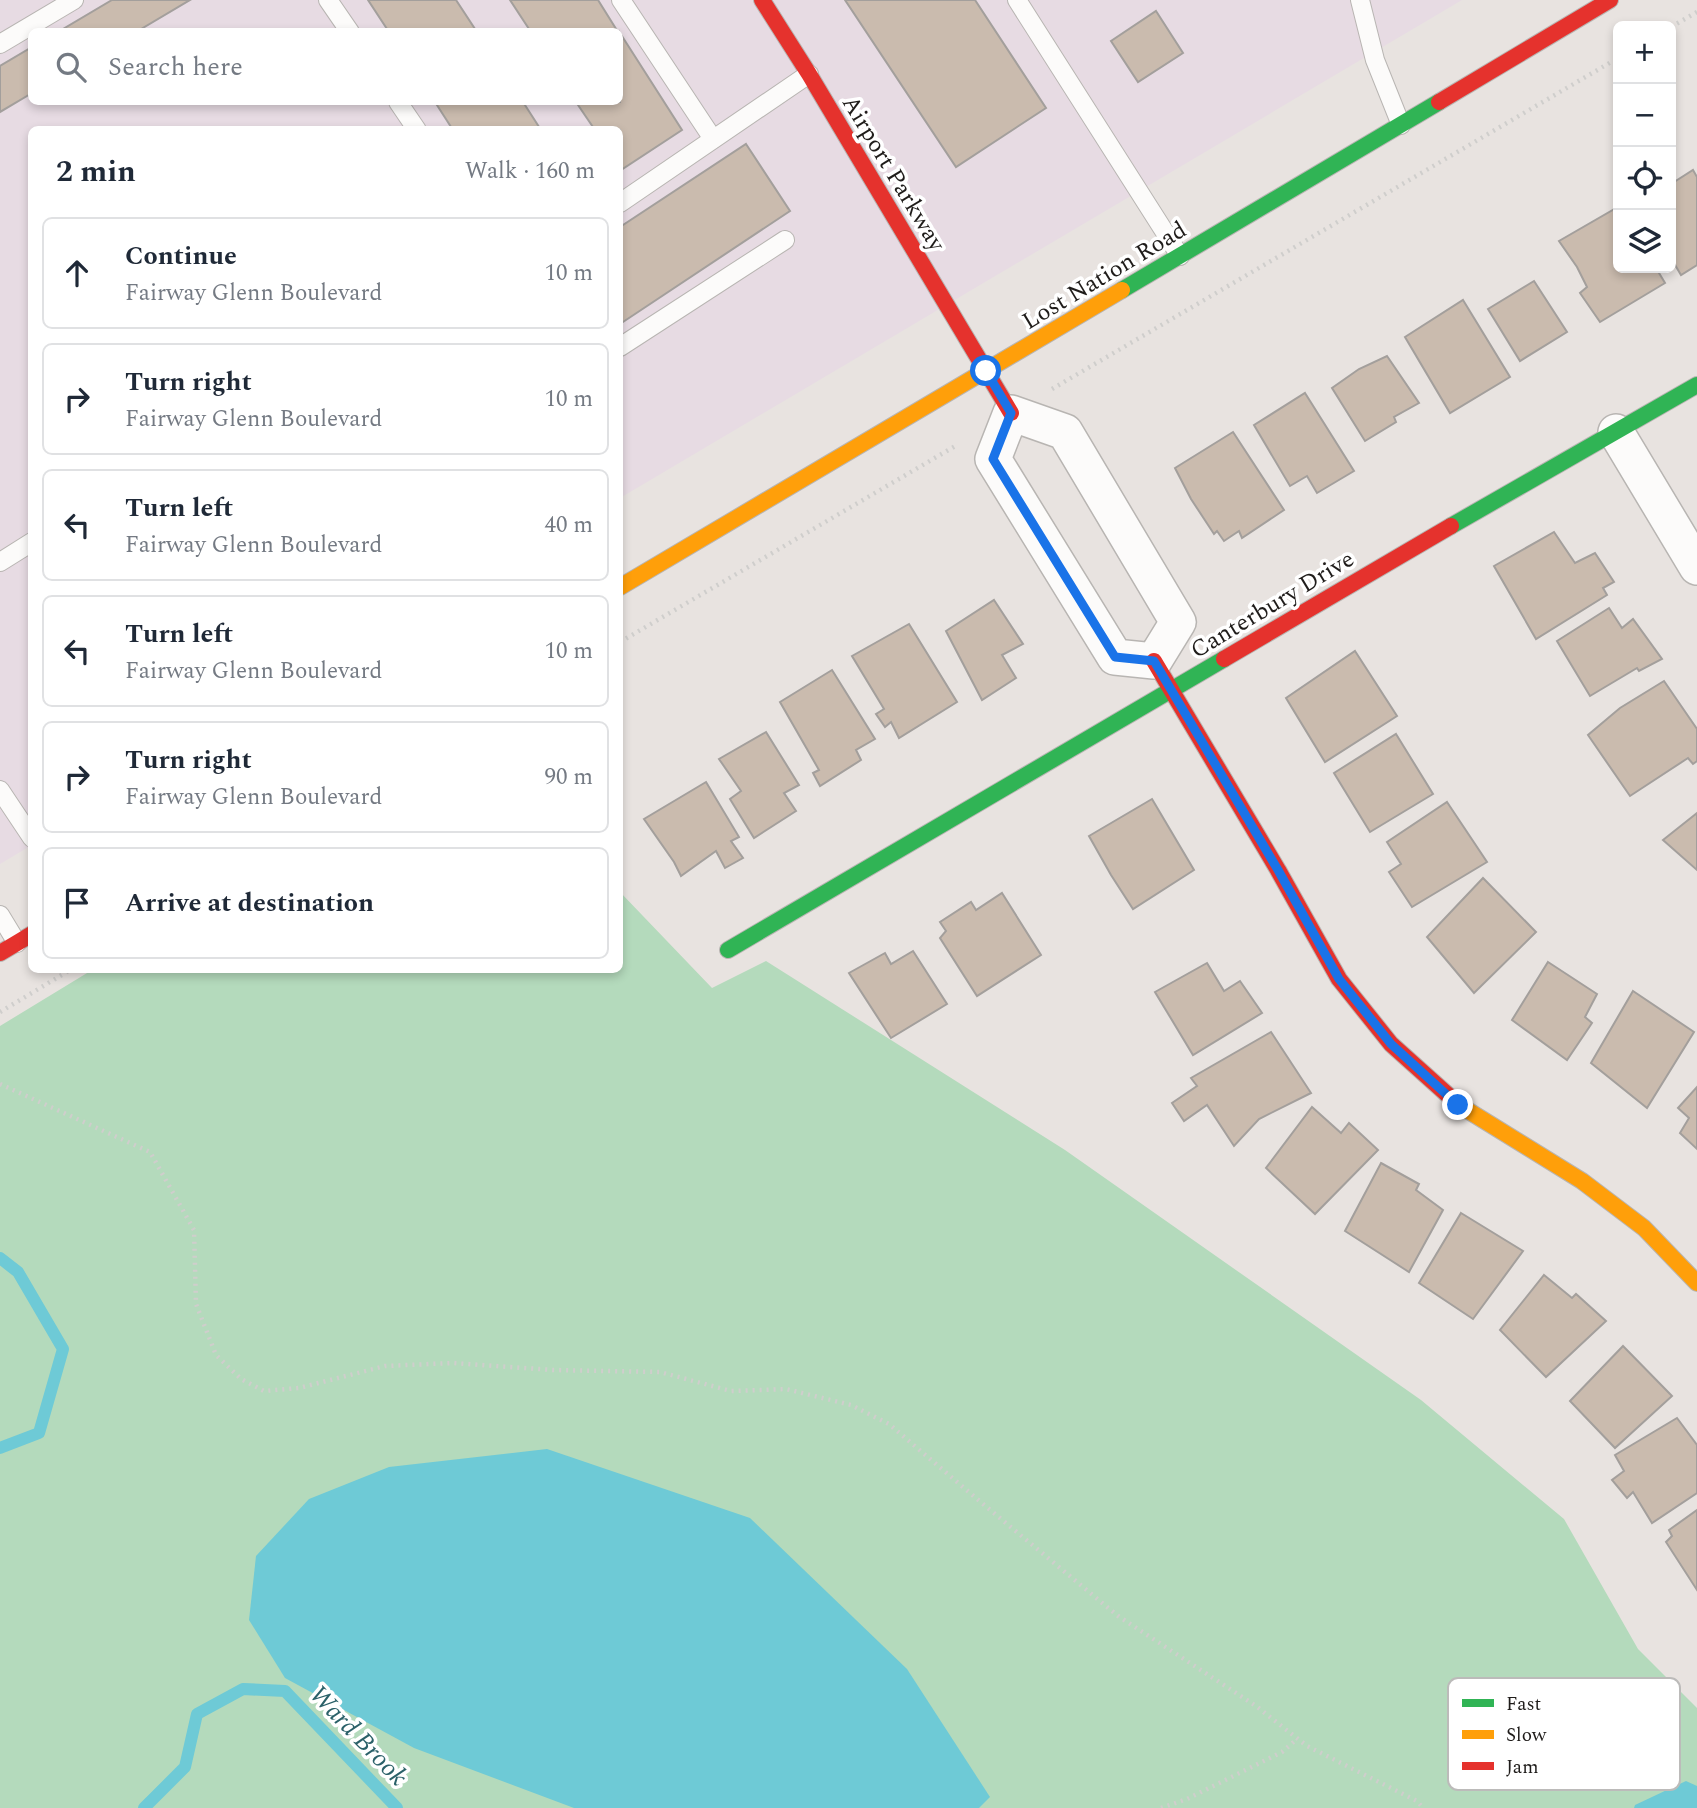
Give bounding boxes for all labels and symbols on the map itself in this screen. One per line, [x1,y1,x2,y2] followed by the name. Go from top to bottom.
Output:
[832,89,955,260] street label: Airport Parkway
[1015,212,1194,339] street label: Lost Nation Road
[970,355,1001,386] route start
[1184,542,1361,668] street label: Canterbury Drive
[1442,1089,1473,1120] route end
[300,1676,417,1795] water label: Ward Brook
[1448,1678,1680,1790] legend
[1506,1690,1542,1719] text: Fast
[1506,1721,1547,1750] text: Slow
[1506,1753,1538,1782] text: Jam

